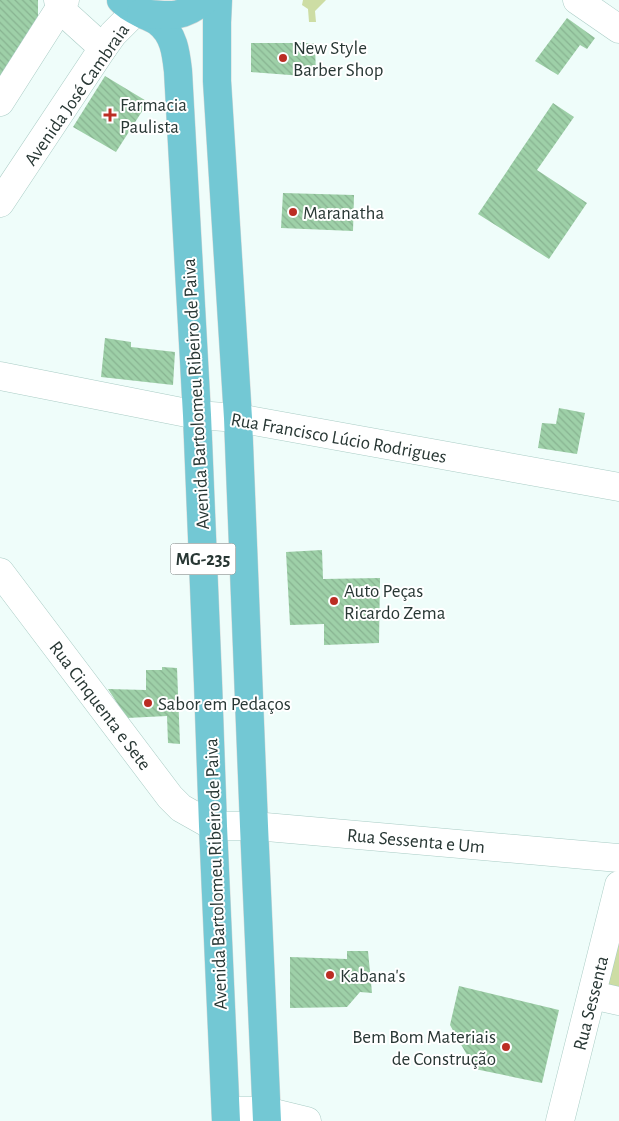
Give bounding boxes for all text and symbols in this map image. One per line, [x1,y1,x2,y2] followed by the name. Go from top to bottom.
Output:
[21,20,133,169] street label: Avenida José Cambraia
[293,39,383,80] place label: New Style Barber Shop
[277,52,289,64] marker: New Style Barber Shop
[120,96,187,137] place label: Farmacia Paulista
[104,109,116,121] marker: Farmacia Paulista
[303,204,384,223] place label: Maranatha
[287,206,299,218] marker: Maranatha
[180,257,213,530] street label: Avenida Bartolomeu Ribeiro de Paiva
[229,410,448,467] street label: Rua Francisco Lúcio Rodrigues
[170,544,236,574] road number: MG-235
[344,582,446,623] place label: Auto Peças Ricardo Zema
[328,595,340,607] marker: Auto Peças Ricardo Zema
[45,638,154,774] street label: Rua Cinquenta e Sete
[158,695,291,714] place label: Sabor em Pedaços
[142,697,154,709] marker: Sabor em Pedaços
[202,738,231,1010] street label: Avenida Bartolomeu Ribeiro de Paiva
[346,826,486,857] street label: Rua Sessenta e Um
[571,954,612,1053] street label: Rua Sessenta
[340,967,406,986] place label: Kabana's
[324,969,336,981] marker: Kabana's
[352,1028,496,1069] place label: Bem Bom Materiais de Construção
[500,1041,512,1053] marker: Bem Bom Materiais de Construção

